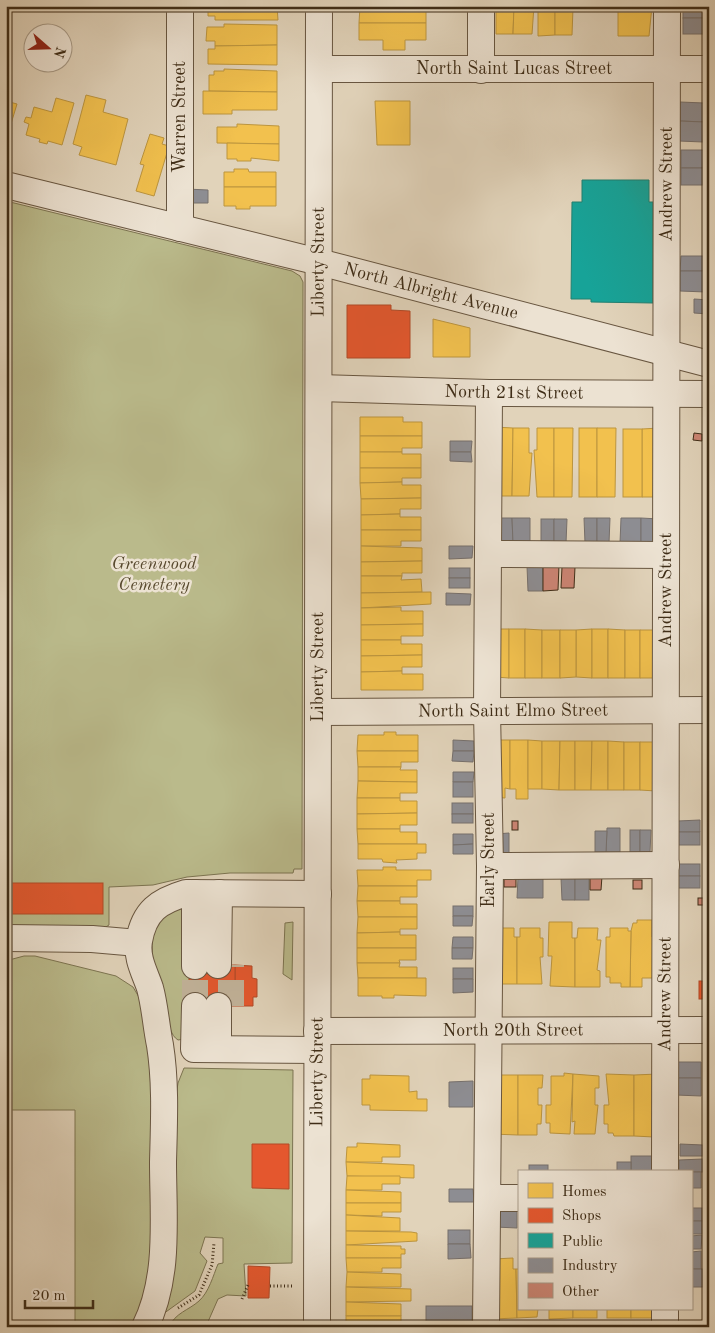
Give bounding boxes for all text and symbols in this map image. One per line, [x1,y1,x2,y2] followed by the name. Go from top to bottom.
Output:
[22,22,72,72] north arrow
[51,45,68,60] text: N
[416,60,612,78] street label: North Saint Lucas Street
[171,61,189,173] street label: Warren Street
[658,126,676,242] street label: Andrew Street
[310,207,328,317] street label: Liberty Street
[342,260,520,323] street label: North Albright Avenue
[444,383,584,402] street label: North 21st Street
[657,532,675,648] street label: Andrew Street
[111,555,197,594] park label: Greenwood Cemetery
[309,612,327,722] street label: Liberty Street
[418,702,608,720] street label: North Saint Elmo Street
[480,812,498,908] street label: Early Street
[656,936,674,1052] street label: Andrew Street
[308,1017,326,1127] street label: Liberty Street
[442,1021,584,1040] street label: North 20th Street
[518,1170,692,1310] legend
[562,1185,607,1200] text: Homes
[562,1209,601,1224] text: Shops
[562,1235,603,1250] text: Public
[562,1259,618,1274] text: Industry
[25,1278,92,1310] scale bar
[562,1285,599,1300] text: Other
[32,1289,66,1304] text: 20 m

